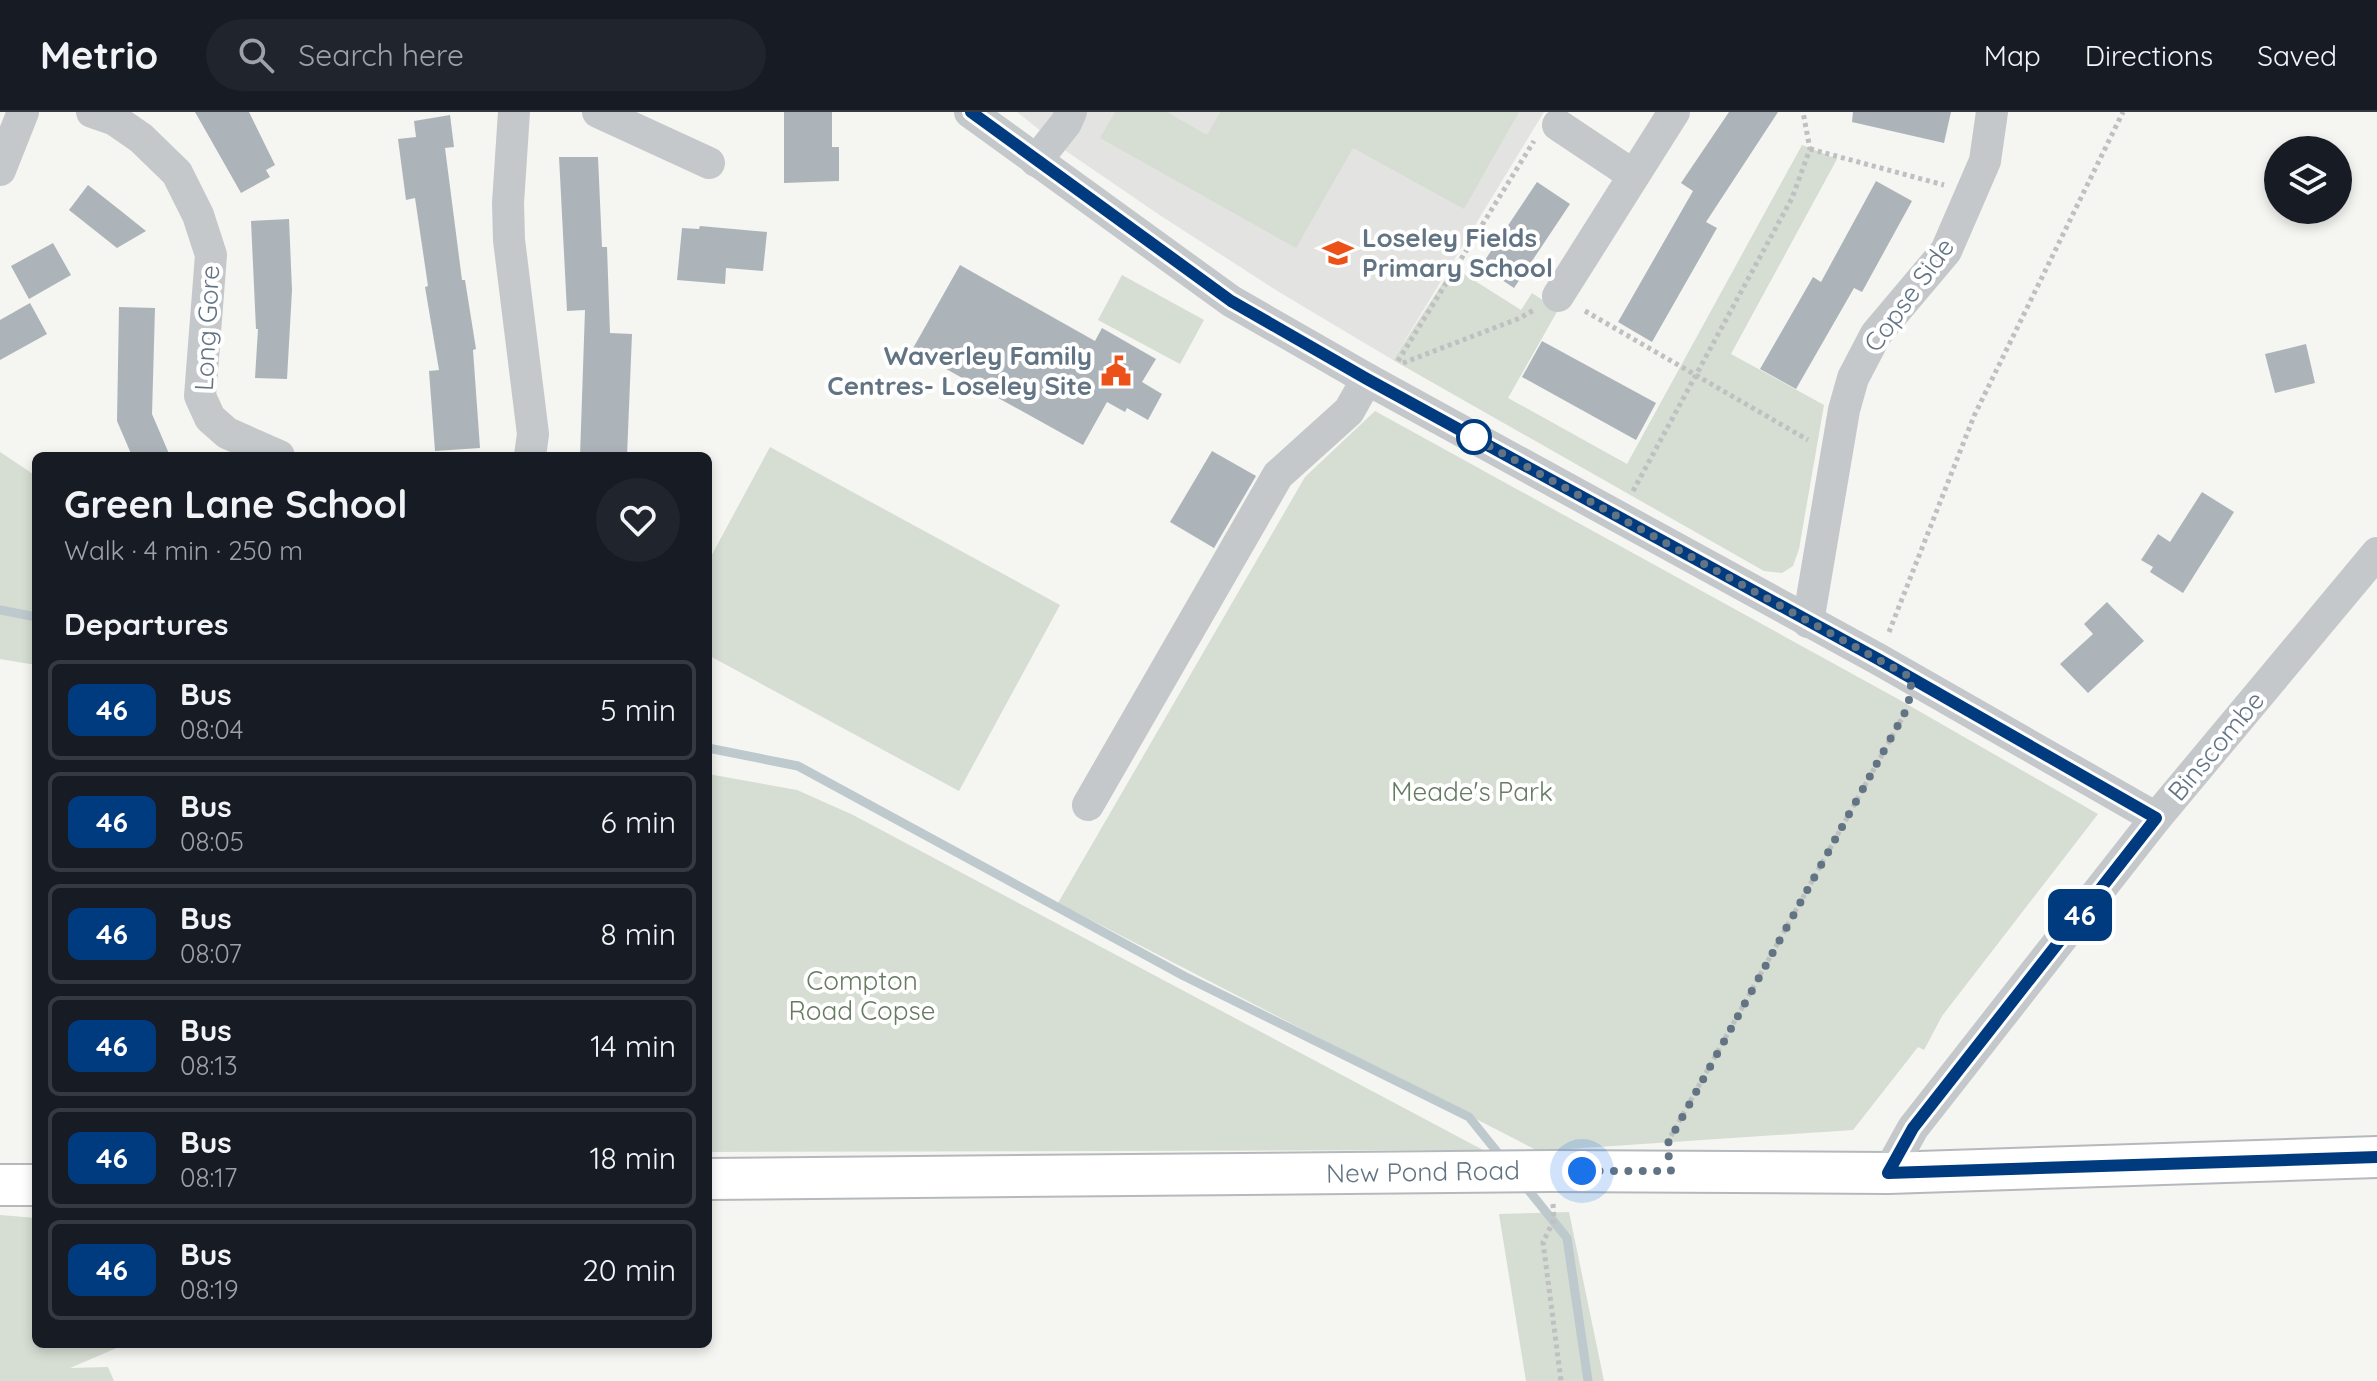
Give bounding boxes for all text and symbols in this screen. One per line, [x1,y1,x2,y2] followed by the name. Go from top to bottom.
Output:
[206,19,766,91] search box
[40,31,158,79] text: Metrio
[234,33,278,77] icon: search
[298,36,464,74] text: Search here
[1984,38,2041,73] text: Map
[2085,38,2213,73] text: Directions
[2257,38,2337,73] text: Saved
[2264,136,2352,224] map controls
[2264,136,2352,224] button: layers
[1362,221,1553,284] place label: Loseley Fields Primary School
[1856,231,1961,358] street label: Copse Side
[1321,236,1355,270] school or university icon: Loseley Fields Primary School
[187,264,226,392] street label: Long Gore
[827,339,1092,402] place label: Waverley Family Centres- Loseley Site
[1099,354,1133,388] public building icon: Waverley Family Centres- Loseley Site
[1457,420,1491,454] unlabelled marker
[596,478,680,562] button: heart
[64,480,408,528] text: Green Lane School
[64,534,303,567] text: Walk · 4 min · 250 m
[64,605,229,643] text: Departures
[180,675,232,713] text: Bus
[2160,684,2271,807] street label: Binscombe
[600,691,676,729] text: 5 min
[96,692,128,727] text: 46
[180,713,244,746] text: 08:04
[1391,775,1553,808] park label: Meade's Park
[180,787,232,825] text: Bus
[601,803,676,841] text: 6 min
[96,804,128,839] text: 46
[180,825,244,858] text: 08:05
[2044,889,2116,941] line badge: 46
[2064,897,2096,932] text: 46
[180,899,232,937] text: Bus
[600,915,676,953] text: 8 min
[96,916,128,951] text: 46
[180,937,242,970] text: 08:07
[789,964,935,1027] park label: Compton Road Copse
[180,1011,232,1049] text: Bus
[590,1027,676,1065] text: 14 min
[96,1028,128,1063] text: 46
[180,1049,238,1082] text: 08:13
[180,1123,232,1161] text: Bus
[589,1139,676,1177] text: 18 min
[96,1140,128,1175] text: 46
[1562,1151,1602,1191] your location
[1326,1153,1520,1190] street label: New Pond Road
[180,1161,237,1194] text: 08:17
[180,1235,232,1273] text: Bus
[582,1251,676,1289] text: 20 min
[96,1252,128,1287] text: 46
[180,1273,239,1306] text: 08:19

